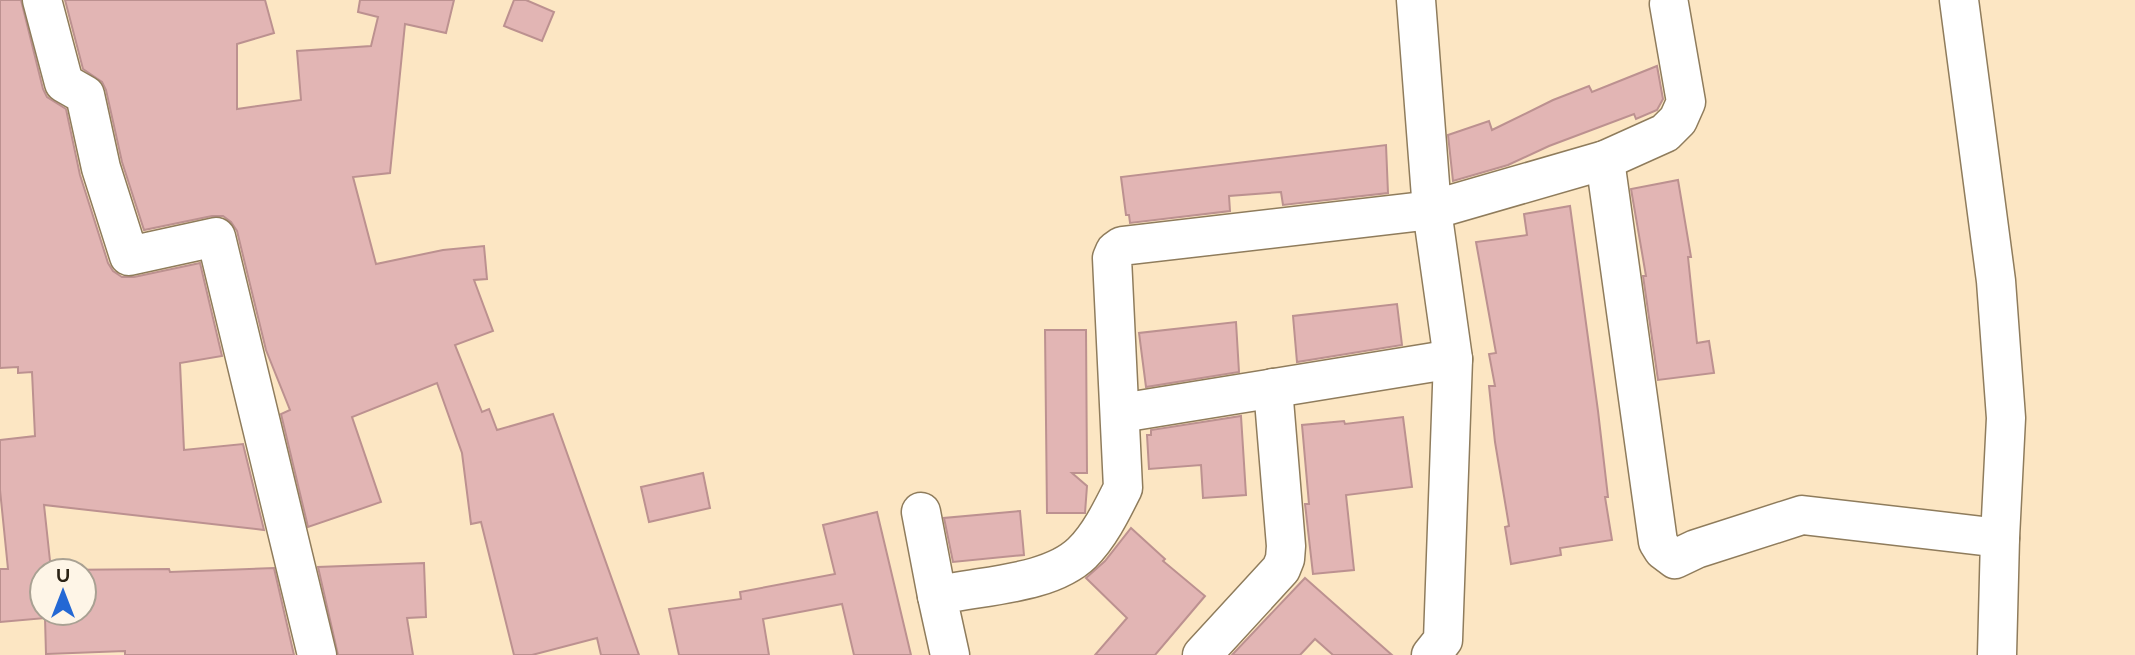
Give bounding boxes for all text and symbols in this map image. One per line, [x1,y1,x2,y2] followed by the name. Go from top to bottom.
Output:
[28,557,98,627] north arrow
[56,564,70,586] text: U

